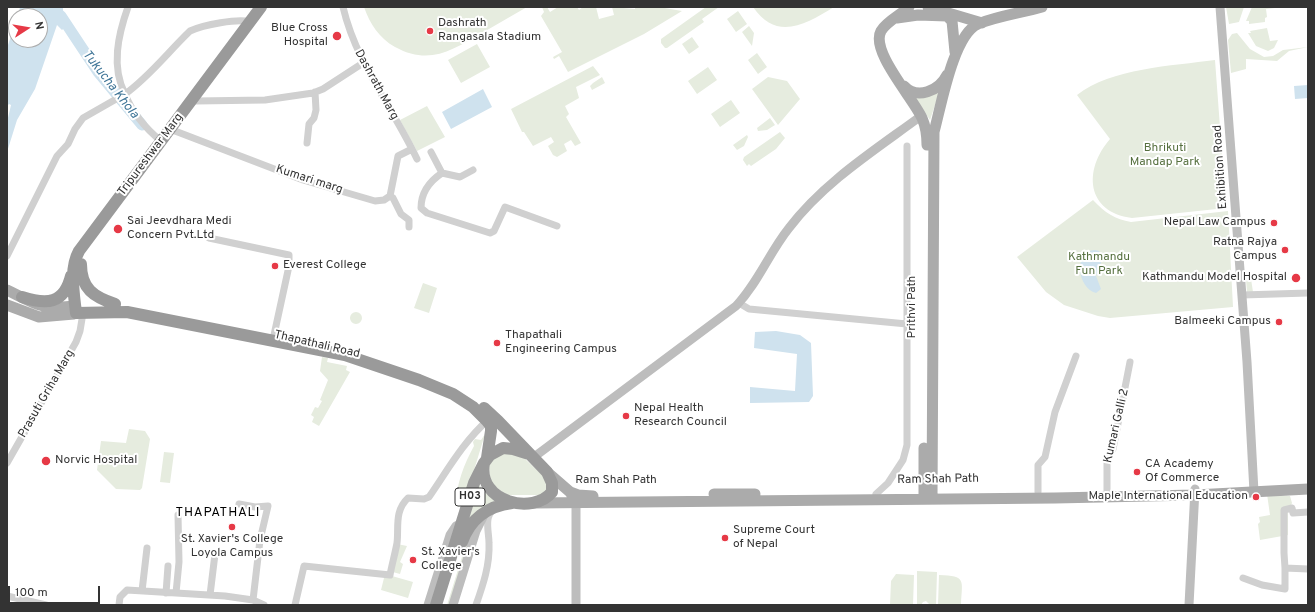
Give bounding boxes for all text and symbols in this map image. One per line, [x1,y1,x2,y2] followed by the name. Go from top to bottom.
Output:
[8,8,48,48] north arrow
[438,17,541,45] place label: Dashrath Rangasala Stadium
[31,20,46,31] text: N
[271,22,328,50] place label: Blue Cross Hospital
[425,26,435,36] marker: Dashrath Rangasala Stadium
[331,30,343,42] marker: Blue Cross Hospital
[351,47,401,123] street label: Dashrath Marg
[78,48,142,122] water label: Tukucha Khola
[115,111,187,199] street label: Tripureshwar Marg
[1211,124,1231,210] street label: Exhibition Road
[1130,142,1200,170] park label: Bhrikuti Mandap Park
[274,162,344,198] street label: Kumari marg
[127,215,232,243] place label: Sai Jeevdhara Medi Concern Pvt.Ltd
[1164,216,1266,230] place label: Nepal Law Campus
[1269,218,1279,228] marker: Nepal Law Campus
[112,223,124,235] marker: Sai Jeevdhara Medi Concern Pvt.Ltd
[1213,236,1277,264] place label: Ratna Rajya Campus
[1280,245,1290,255] marker: Ratna Rajya Campus
[1068,251,1130,279] park label: Kathmandu Fun Park
[283,259,366,273] place label: Everest College
[270,261,280,271] marker: Everest College
[1142,271,1287,285] place label: Kathmandu Model Hospital
[1290,272,1302,284] marker: Kathmandu Model Hospital
[906,276,920,338] street label: Prithvi Path
[1174,315,1271,329] place label: Balmeeki Campus
[1274,317,1284,327] marker: Balmeeki Campus
[273,328,361,362] street label: Thapathali Road
[505,329,617,357] place label: Thapathali Engineering Campus
[492,338,502,348] marker: Thapathali Engineering Campus
[16,347,78,441] street label: Prasuti Griha Marg
[1101,387,1133,465] street label: Kumari Galli 2
[634,402,727,430] place label: Nepal Health Research Council
[621,411,631,421] marker: Nepal Health Research Council
[55,454,137,468] place label: Norvic Hospital
[40,455,52,467] marker: Norvic Hospital
[1145,458,1219,486] place label: CA Academy Of Commerce
[1132,467,1142,477] marker: CA Academy Of Commerce
[897,472,979,488] street label: Ram Shah Path
[575,474,657,488] street label: Ram Shah Path
[455,488,485,506] road number: H03
[1089,490,1248,504] place label: Maple International Education
[1251,492,1261,502] marker: Maple International Education
[175,505,261,521] district label: THAPATHALI
[227,522,237,532] marker: St. Xavier's College Loyola Campus
[733,524,815,552] place label: Supreme Court of Nepal
[181,533,283,561] place label: St. Xavier's College Loyola Campus
[720,533,730,543] marker: Supreme Court of Nepal
[421,546,480,574] place label: St. Xavier's College
[408,555,418,565] marker: St. Xavier's College
[10,578,102,604] scale bar
[15,585,48,601] text: 100 m

